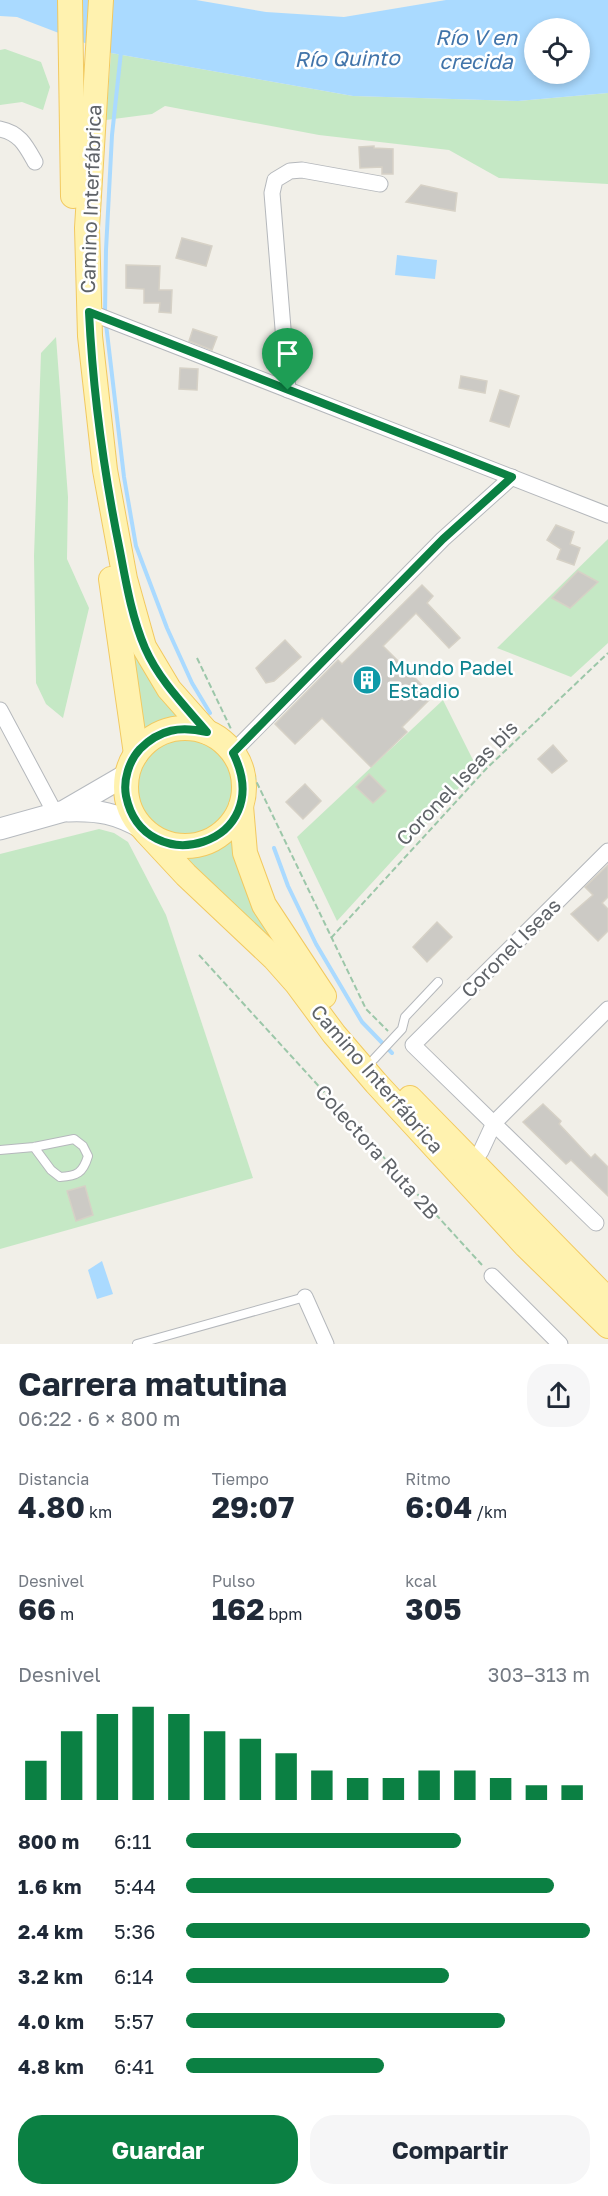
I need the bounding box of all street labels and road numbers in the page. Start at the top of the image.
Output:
street label: Camino Interfábrica [75,104,105,294]
street label: Coronel Iseas bis [391,715,522,850]
street label: Coronel Iseas [456,893,565,1002]
street label: Camino Interfábrica [307,999,449,1158]
street label: Colectora Ruta 2B [311,1079,444,1224]

